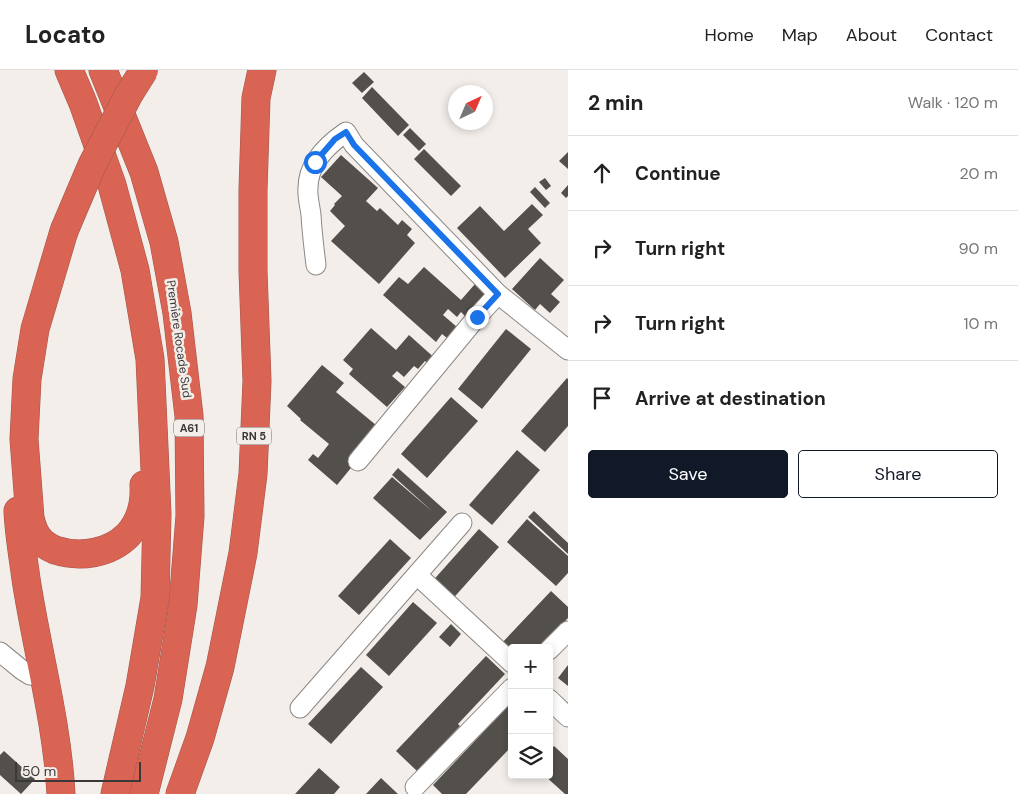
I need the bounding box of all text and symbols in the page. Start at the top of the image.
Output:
text: Locato [25,19,106,50]
text: Home [704,23,754,47]
text: Map [782,23,818,47]
text: About [846,23,897,47]
text: Contact [925,23,993,47]
north arrow [448,85,493,130]
text: 2 min [588,89,644,117]
text: Walk · 120 m [908,92,998,113]
route start [304,151,327,174]
icon: ahead [588,159,616,187]
text: Continue [635,161,721,186]
text: 20 m [959,163,998,184]
icon: right [588,234,616,262]
text: Turn right [635,236,725,261]
text: 90 m [958,238,998,259]
street label: Première Rocade Sud [163,279,195,399]
route end [466,306,489,329]
icon: right [588,309,616,337]
text: Turn right [635,311,725,336]
text: 10 m [964,313,998,334]
icon: arrive [588,384,616,412]
text: Arrive at destination [635,386,826,411]
road number: A61 [174,419,204,436]
road number: RN 5 [236,428,272,444]
button: Save [588,450,788,498]
button: Share [798,450,998,498]
map controls [508,644,553,779]
button: + [508,644,553,689]
button: − [508,689,553,734]
button: layers [508,734,553,779]
scale bar [15,759,141,782]
text: 50 m [22,762,56,780]

